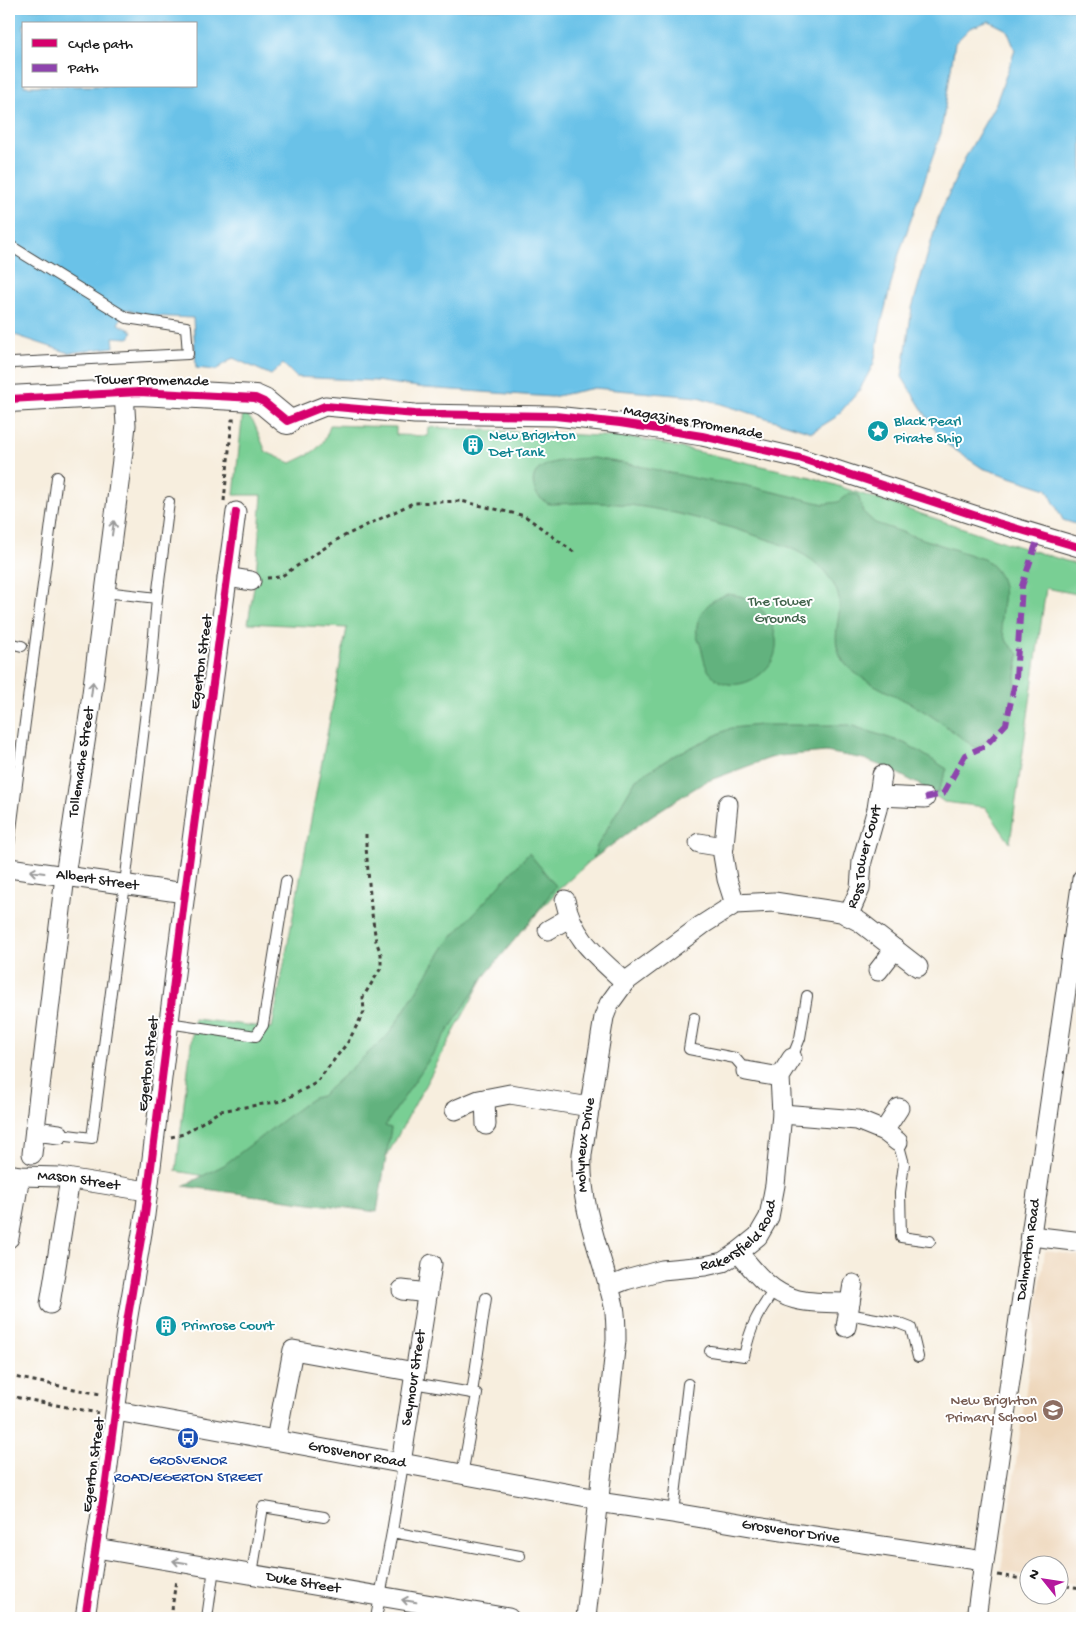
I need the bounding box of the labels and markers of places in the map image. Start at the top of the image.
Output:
place label: Black Pearl Pirate Ship [893,413,963,448]
place icon: Black Pearl Pirate Ship [866,419,890,443]
place label: New Brighton Det Tank [488,427,576,462]
building icon: New Brighton Det Tank [461,433,485,457]
building icon: Primrose Court [154,1314,178,1338]
place label: Primrose Court [181,1317,276,1335]
place label: New Brighton Primary School [945,1392,1037,1427]
school or university icon: New Brighton Primary School [1041,1398,1065,1422]
bus stop icon: GROSVENOR ROAD/EGERTON STREET [176,1426,200,1450]
place label: GROSVENOR ROAD/EGERTON STREET [114,1452,263,1487]

